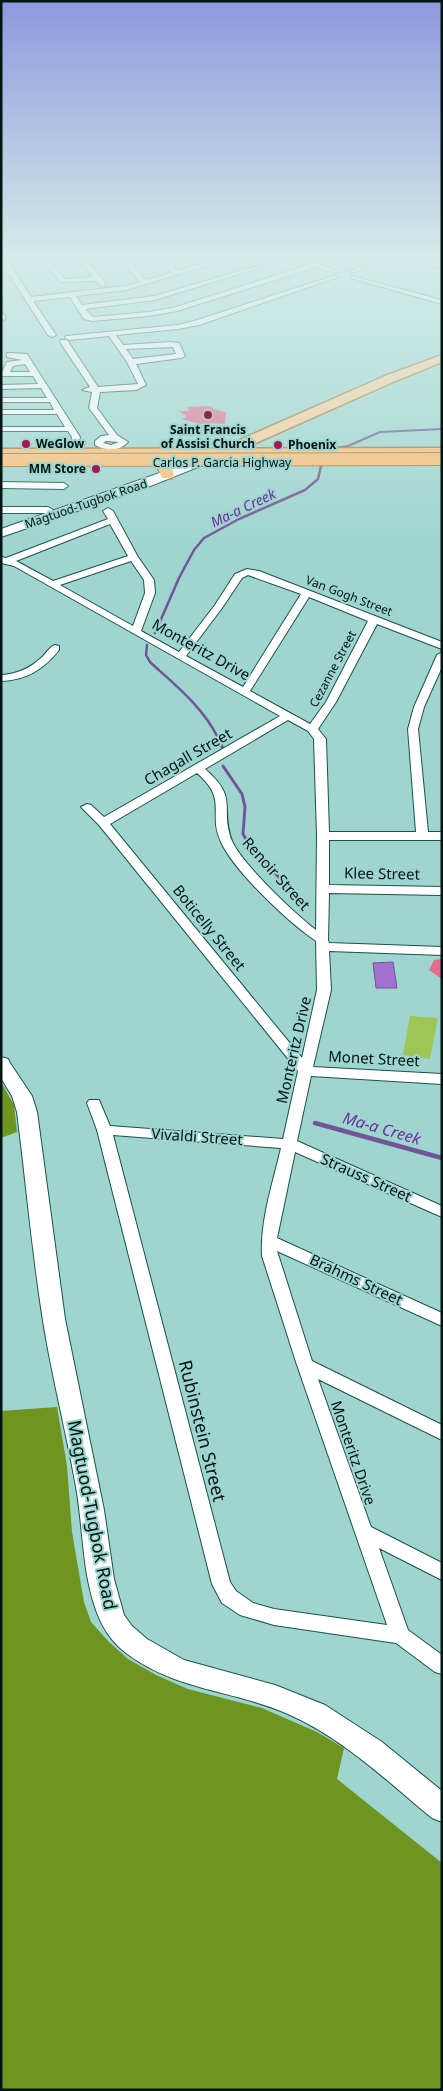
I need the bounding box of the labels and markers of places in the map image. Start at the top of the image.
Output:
marker: Saint Francis of Assisi Church [202,409,214,421]
place label: Saint Francis of Assisi Church [161,421,255,452]
place label: WeGlow [36,435,85,452]
place label: Phoenix [288,436,336,453]
marker: WeGlow [20,438,32,450]
marker: Phoenix [272,439,284,451]
place label: MM Store [29,460,86,477]
marker: MM Store [90,463,102,475]

